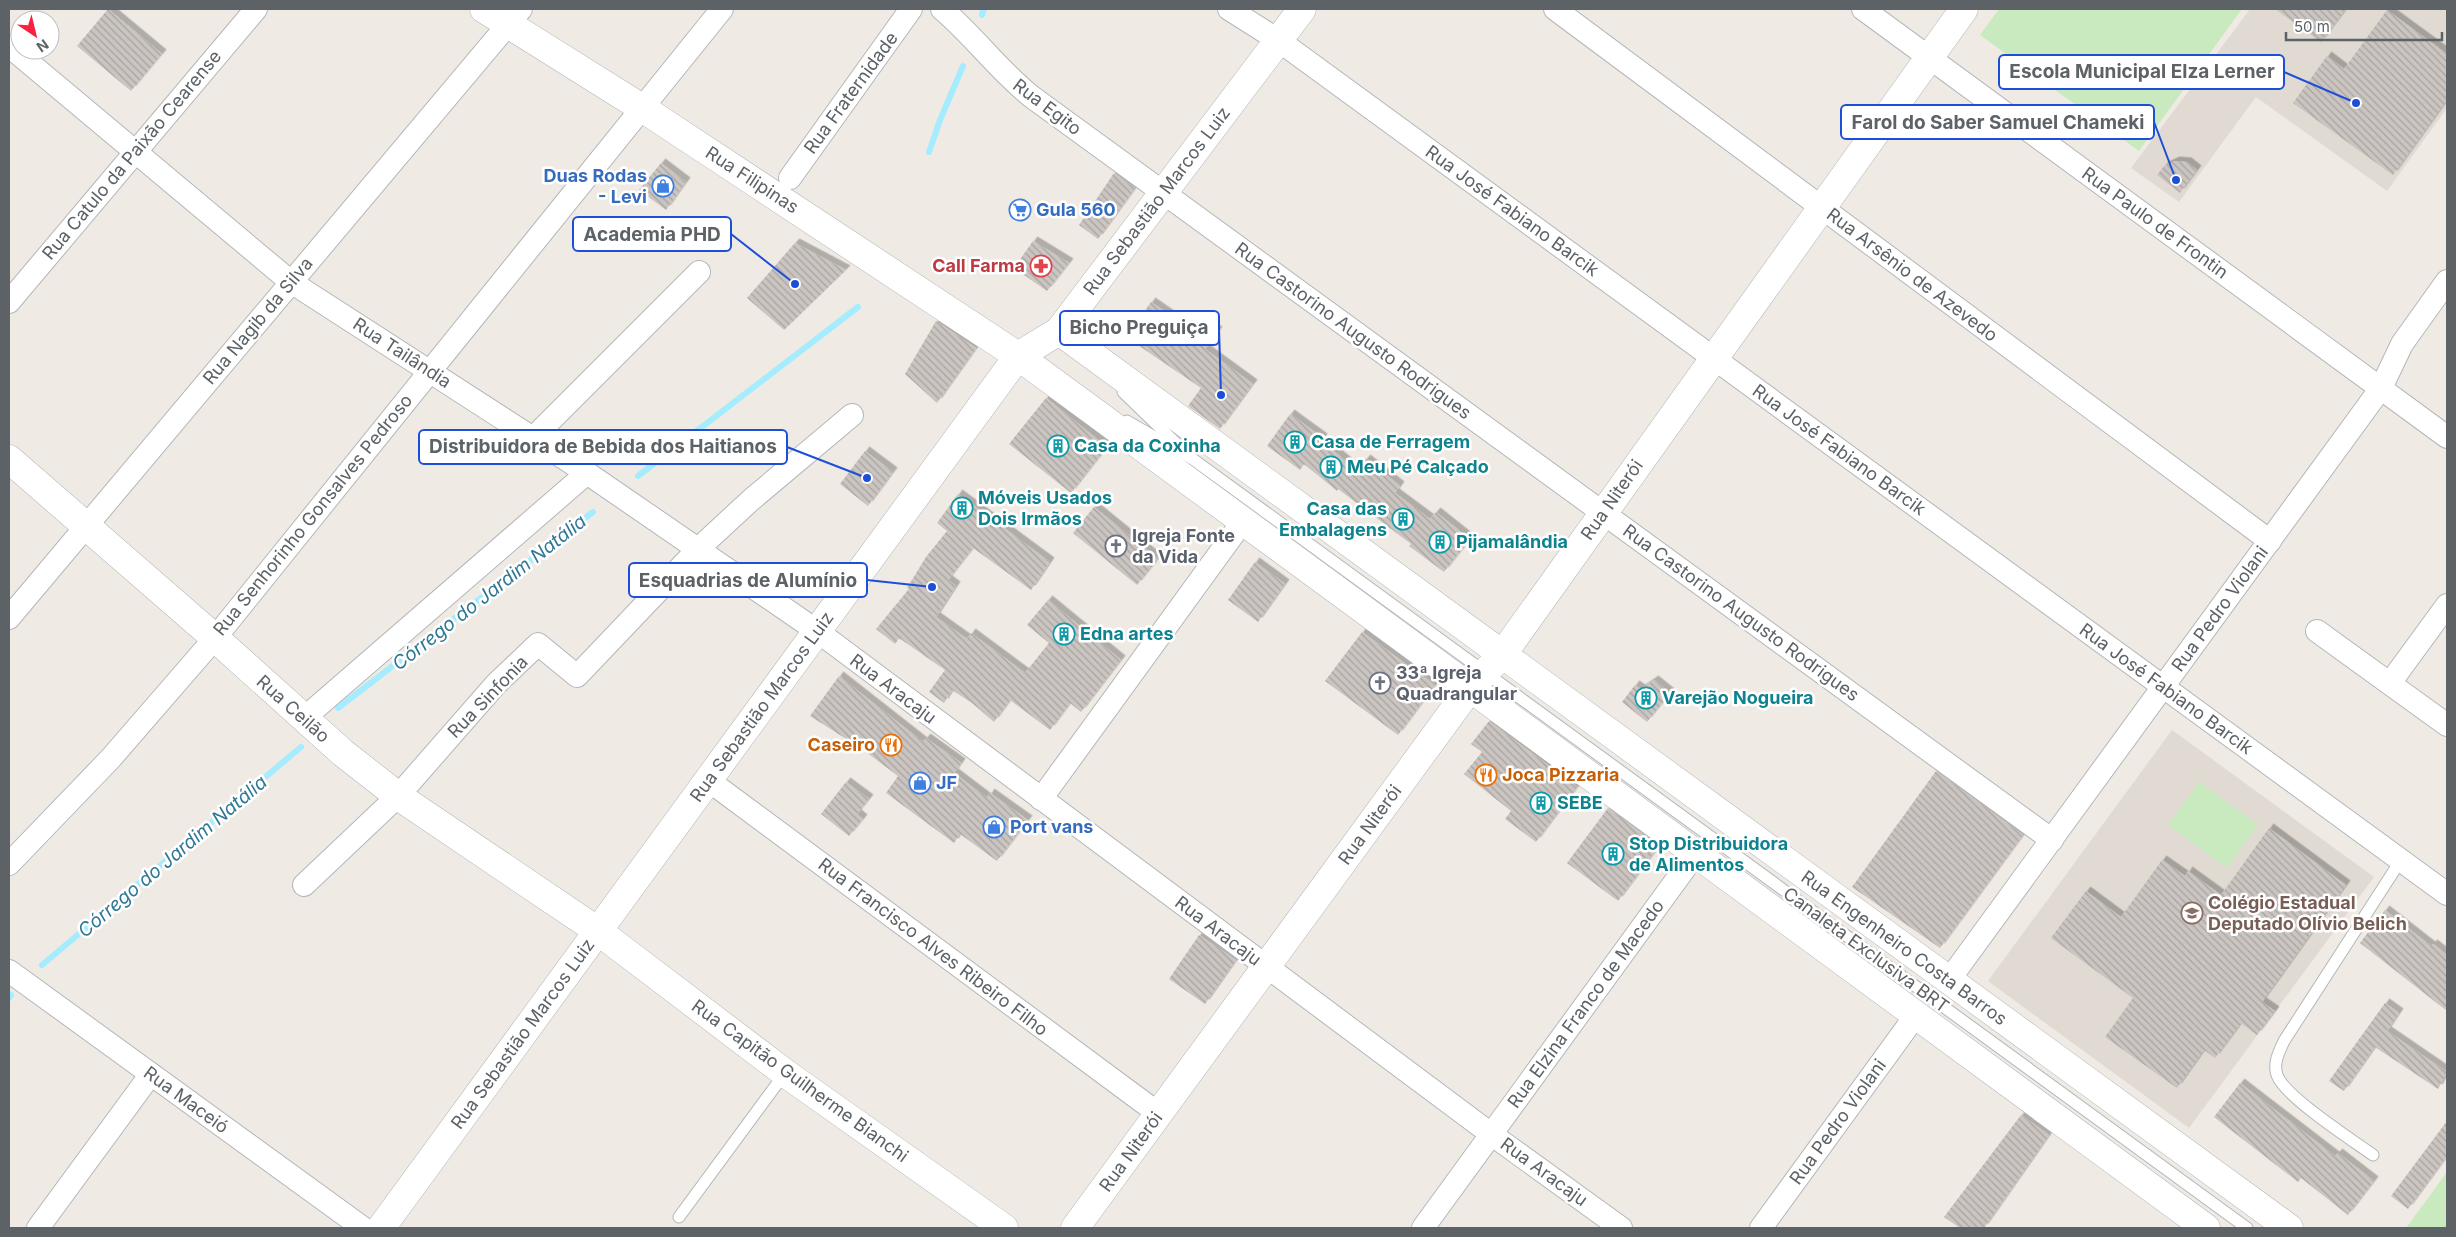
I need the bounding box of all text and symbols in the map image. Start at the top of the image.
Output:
north arrow [10,10,60,60]
scale bar [2286,10,2442,42]
text: 50 m [2294,17,2330,36]
street label: Rua Fraternidade [799,28,902,158]
text: N [33,36,52,56]
street label: Rua Catulo da Paixão Cearense [38,46,225,264]
callout: Escola Municipal Elza Lerner [1999,55,2284,89]
text: Escola Municipal Elza Lerner [2009,60,2275,83]
street label: Rua Egito [1009,74,1086,139]
street label: Rua Sebastião Marcos Luiz [1079,103,1234,299]
callout: Farol do Saber Samuel Chameki [1841,105,2154,139]
text: Farol do Saber Samuel Chameki [1852,111,2144,134]
street label: Rua José Fabiano Barcik [1422,141,1603,280]
street label: Rua Filipinas [702,142,803,217]
street label: Rua Paulo de Frontin [2078,163,2232,283]
place label: Duas Rodas - Levi [543,165,647,207]
shop icon: Duas Rodas - Levi [651,174,675,198]
supermarket icon: Gula 560 [1008,198,1032,222]
place label: Gula 560 [1036,199,1116,220]
street label: Rua Arsênio de Azevedo [1823,204,2002,346]
callout: Academia PHD [573,217,731,251]
text: Academia PHD [583,223,721,246]
street label: Rua Castorino Augusto Rodrigues [1231,238,1475,423]
street label: Rua Nagib da Silva [198,253,317,388]
pharmacy icon: Call Farma [1029,254,1053,278]
place label: Call Farma [932,255,1025,276]
callout: Bicho Preguiça [1060,311,1219,345]
street label: Rua Tailândia [349,313,455,392]
text: Bicho Preguiça [1069,316,1209,339]
street label: Rua José Fabiano Barcik [1749,380,1930,519]
street label: Rua Senhorinho Gonsalves Pedroso [209,390,417,640]
callout: Distribuidora de Bebida dos Haitianos [419,430,787,464]
building icon: Casa de Ferragem [1283,430,1307,454]
place label: Casa de Ferragem [1311,431,1470,452]
building icon: Casa da Coxinha [1046,434,1070,458]
text: Distribuidora de Bebida dos Haitianos [429,435,777,458]
place label: Casa da Coxinha [1074,435,1221,456]
building icon: Meu Pé Calçado [1319,455,1343,479]
place label: Meu Pé Calçado [1347,456,1489,477]
street label: Rua Niterói [1576,456,1647,544]
place label: Móveis Usados Dois Irmãos [978,487,1112,529]
building icon: Móveis Usados Dois Irmãos [950,496,974,520]
place label: Casa das Embalagens [1279,498,1387,540]
building icon: Casa das Embalagens [1391,507,1415,531]
water label: Córrego do Jardim Natália [388,509,591,675]
street label: Rua Castorino Augusto Rodrigues [1619,520,1863,705]
place label: Igreja Fonte da Vida [1132,525,1235,567]
building icon: Pijamalândia [1428,530,1452,554]
place label: Pijamalândia [1456,531,1568,552]
church icon: Igreja Fonte da Vida [1104,534,1128,558]
street label: Rua Pedro Violani [2167,542,2272,675]
callout: Esquadrias de Alumínio [629,563,867,597]
text: Esquadrias de Alumínio [639,569,857,592]
street label: Rua Sebastião Marcos Luiz [685,607,838,806]
street label: Rua José Fabiano Barcik [2076,619,2257,758]
building icon: Edna artes [1052,622,1076,646]
place label: Edna artes [1080,623,1174,644]
street label: Rua Aracaju [846,649,940,728]
street label: Rua Sinfonia [443,651,532,742]
place label: 33ª Igreja Quadrangular [1396,662,1517,704]
street label: Rua Ceilão [253,670,334,747]
church icon: 33ª Igreja Quadrangular [1368,671,1392,695]
building icon: Varejão Nogueira [1634,686,1658,710]
place label: Varejão Nogueira [1662,687,1814,708]
restaurant icon: Caseiro [879,733,903,757]
place label: Caseiro [808,734,875,755]
restaurant icon: Joca Pizzaria [1474,763,1498,787]
place label: Joca Pizzaria [1502,764,1619,785]
water label: Córrego do Jardim Natália [73,770,272,942]
shop icon: JF [908,771,932,795]
place label: JF [936,772,957,793]
street label: Rua Niterói [1334,781,1405,869]
building icon: SEBE [1529,791,1553,815]
place label: SEBE [1557,792,1603,813]
shop icon: Port vans [982,815,1006,839]
place label: Port vans [1010,816,1093,837]
place label: Stop Distribuidora de Alimentos [1629,833,1788,875]
building icon: Stop Distribuidora de Alimentos [1601,842,1625,866]
street label: Rua Francisco Alves Ribeiro Filho [814,853,1052,1040]
street label: Rua Engenheiro Costa Barros [1797,866,2011,1029]
street label: Canaleta Exclusiva BRT [1779,882,1953,1017]
street label: Rua Aracaju [1171,891,1265,970]
place label: Colégio Estadual Deputado Olívio Belich [2208,892,2407,934]
street label: Rua Elzina Franco de Macedo [1503,896,1668,1112]
school or university icon: Colégio Estadual Deputado Olívio Belich [2180,901,2204,925]
street label: Rua Sebastião Marcos Luiz [446,934,599,1133]
street label: Rua Capitão Guilherme Bianchi [688,995,913,1166]
street label: Rua Pedro Violani [1785,1055,1890,1188]
street label: Rua Maceió [140,1062,233,1137]
street label: Rua Niterói [1095,1108,1166,1196]
street label: Rua Aracaju [1497,1133,1592,1210]

